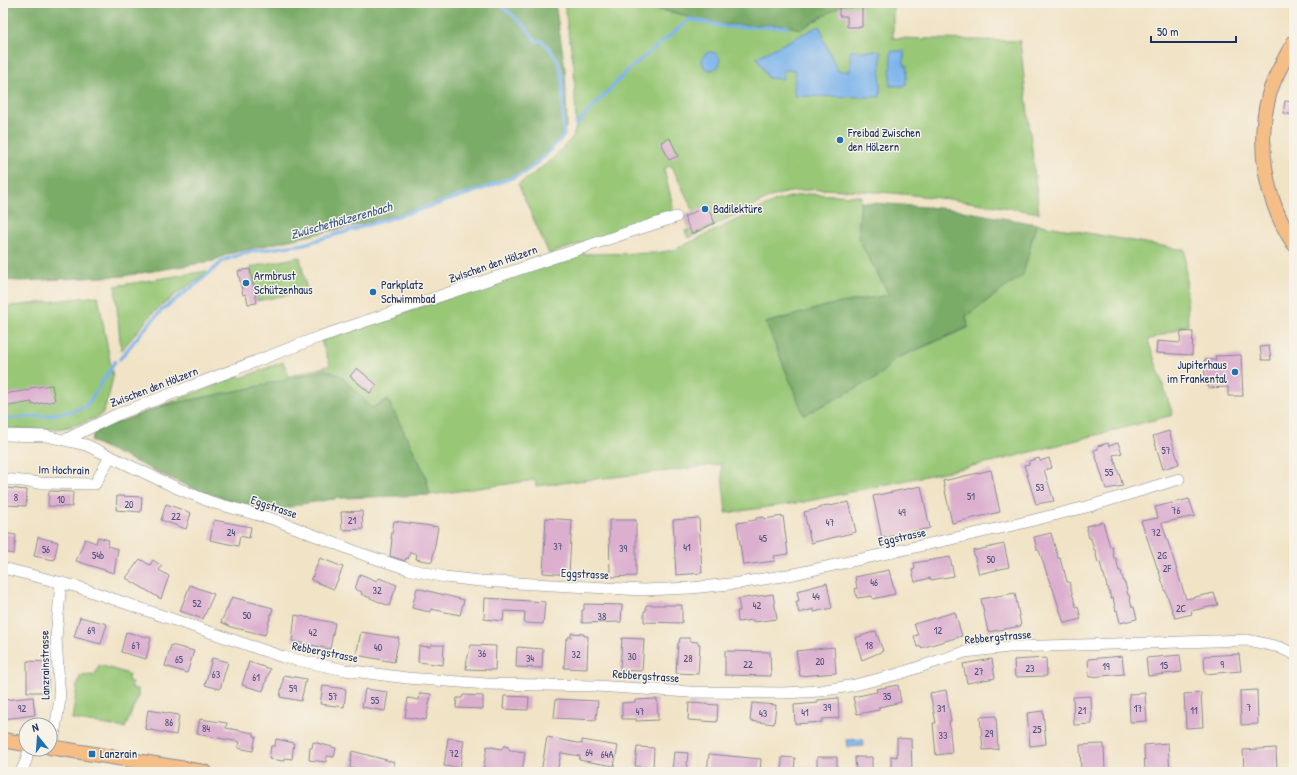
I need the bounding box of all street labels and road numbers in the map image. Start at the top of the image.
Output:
street label: Zwischen den Hölzern [446,240,540,287]
street label: Zwischen den Hölzern [107,362,200,411]
street label: Im Hochrain [38,461,90,478]
street label: Eggstrasse [249,491,300,522]
street label: Eggstrasse [877,523,927,550]
street label: Eggstrasse [561,564,610,583]
street label: Rebbergstrasse [964,625,1032,648]
street label: Lanzrainstrasse [35,630,54,700]
street label: Rebbergstrasse [291,637,360,666]
street label: Rebbergstrasse [612,665,680,686]

